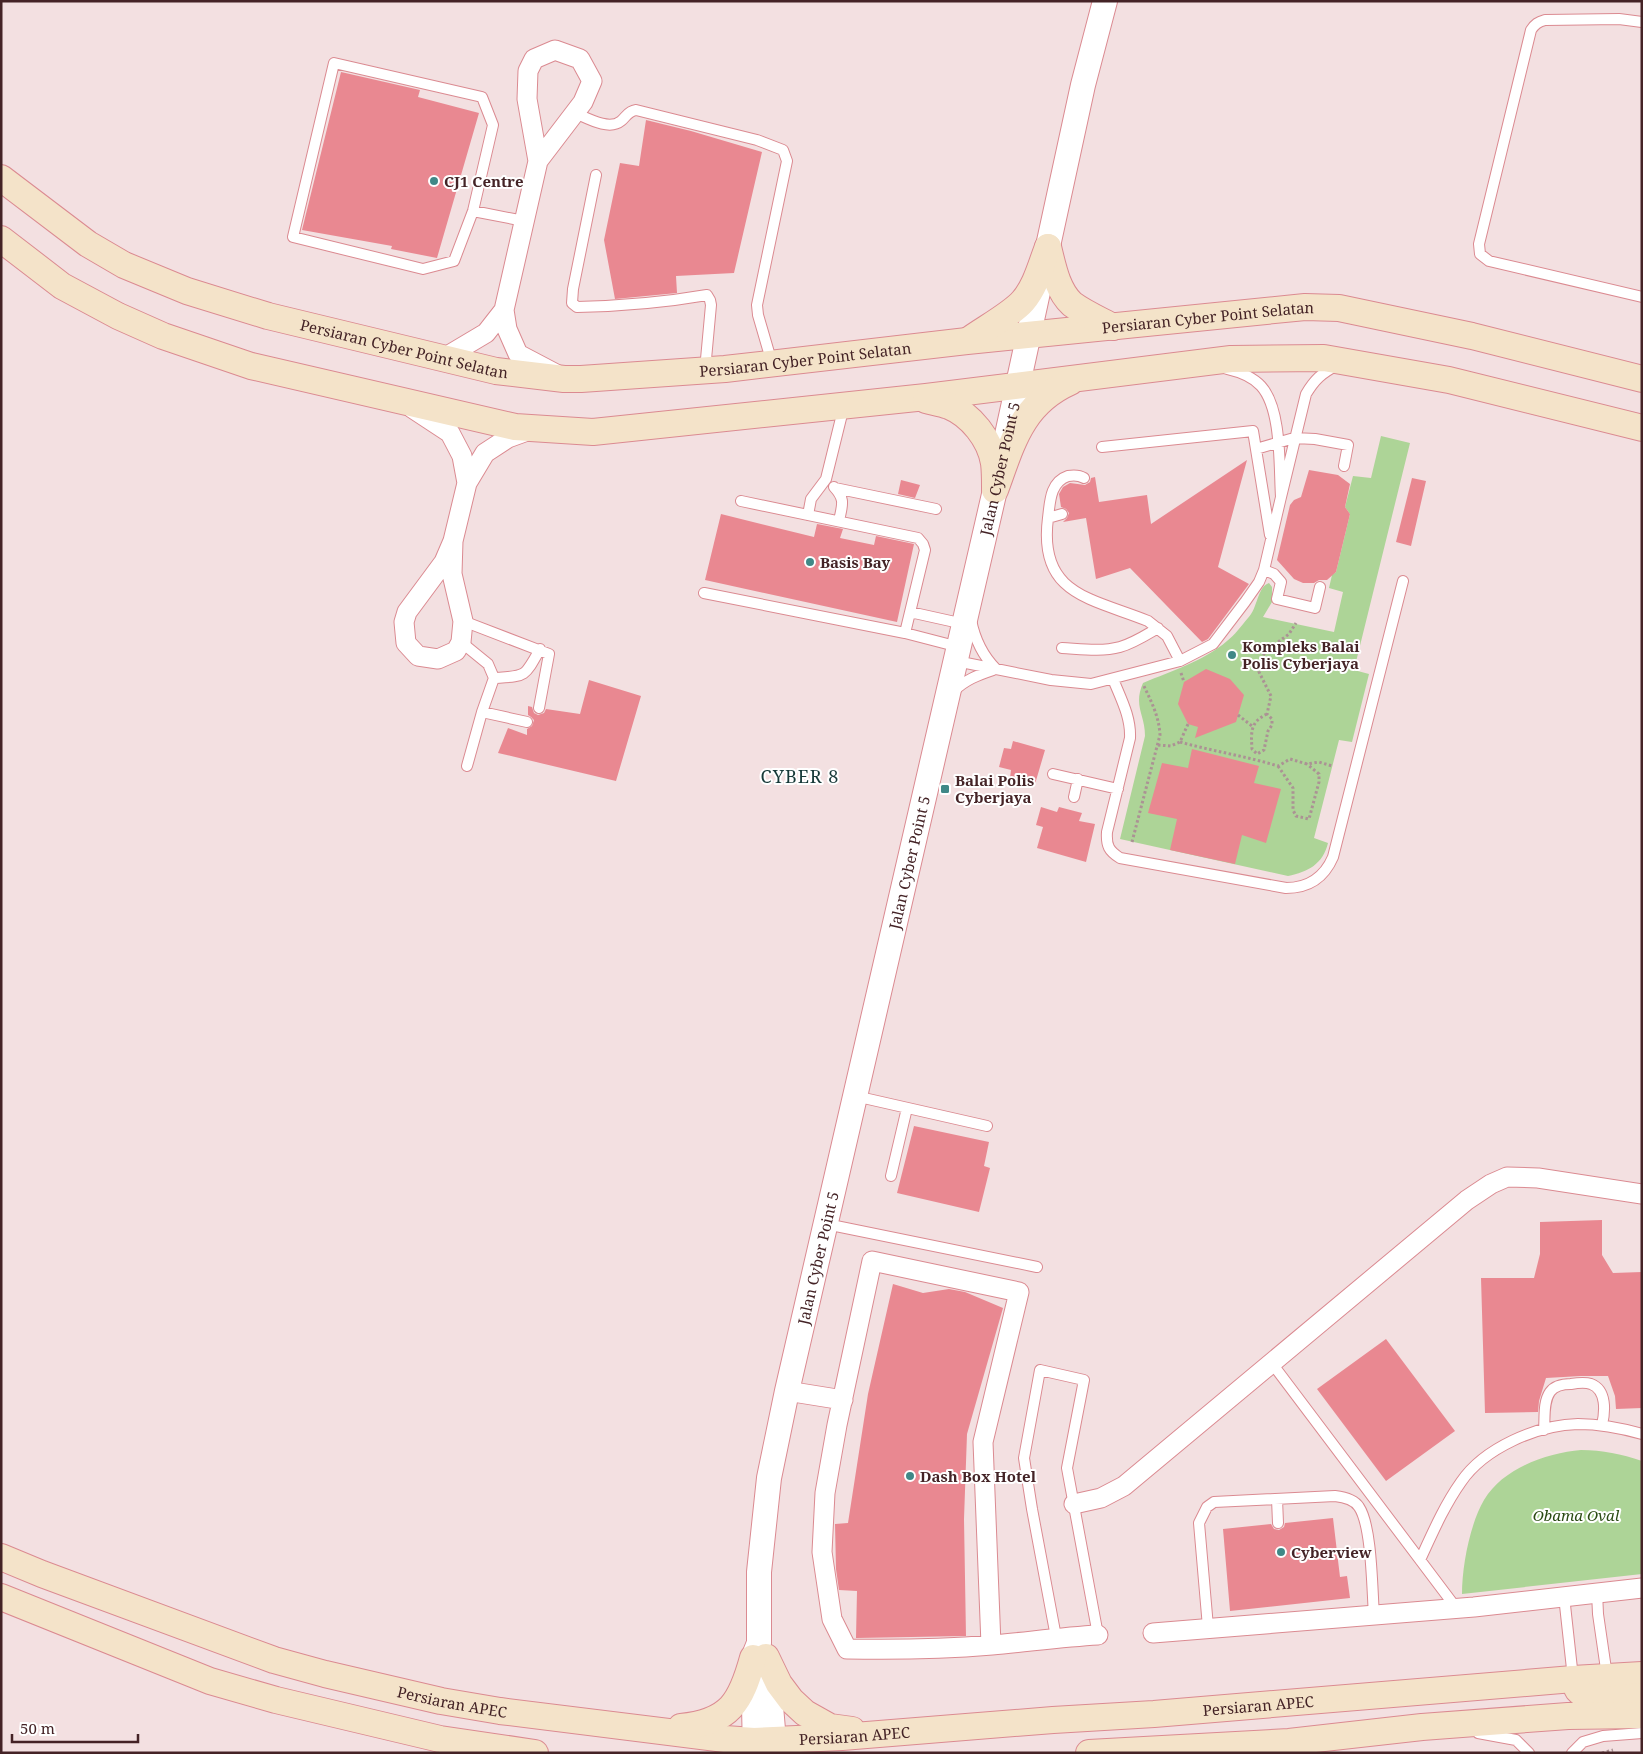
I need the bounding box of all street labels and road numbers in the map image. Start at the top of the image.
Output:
street label: Persiaran Cyber Point Selatan [1101,297,1315,337]
street label: Persiaran Cyber Point Selatan [298,314,510,382]
street label: Persiaran Cyber Point Selatan [699,337,913,381]
street label: Jalan Cyber Point 5 [975,400,1024,538]
street label: Jalan Cyber Point 5 [884,794,934,932]
street label: Jalan Cyber Point 5 [792,1189,843,1328]
street label: Persiaran APEC [395,1681,508,1722]
street label: Persiaran APEC [1202,1691,1314,1720]
street label: Persiaran APEC [798,1722,911,1749]

